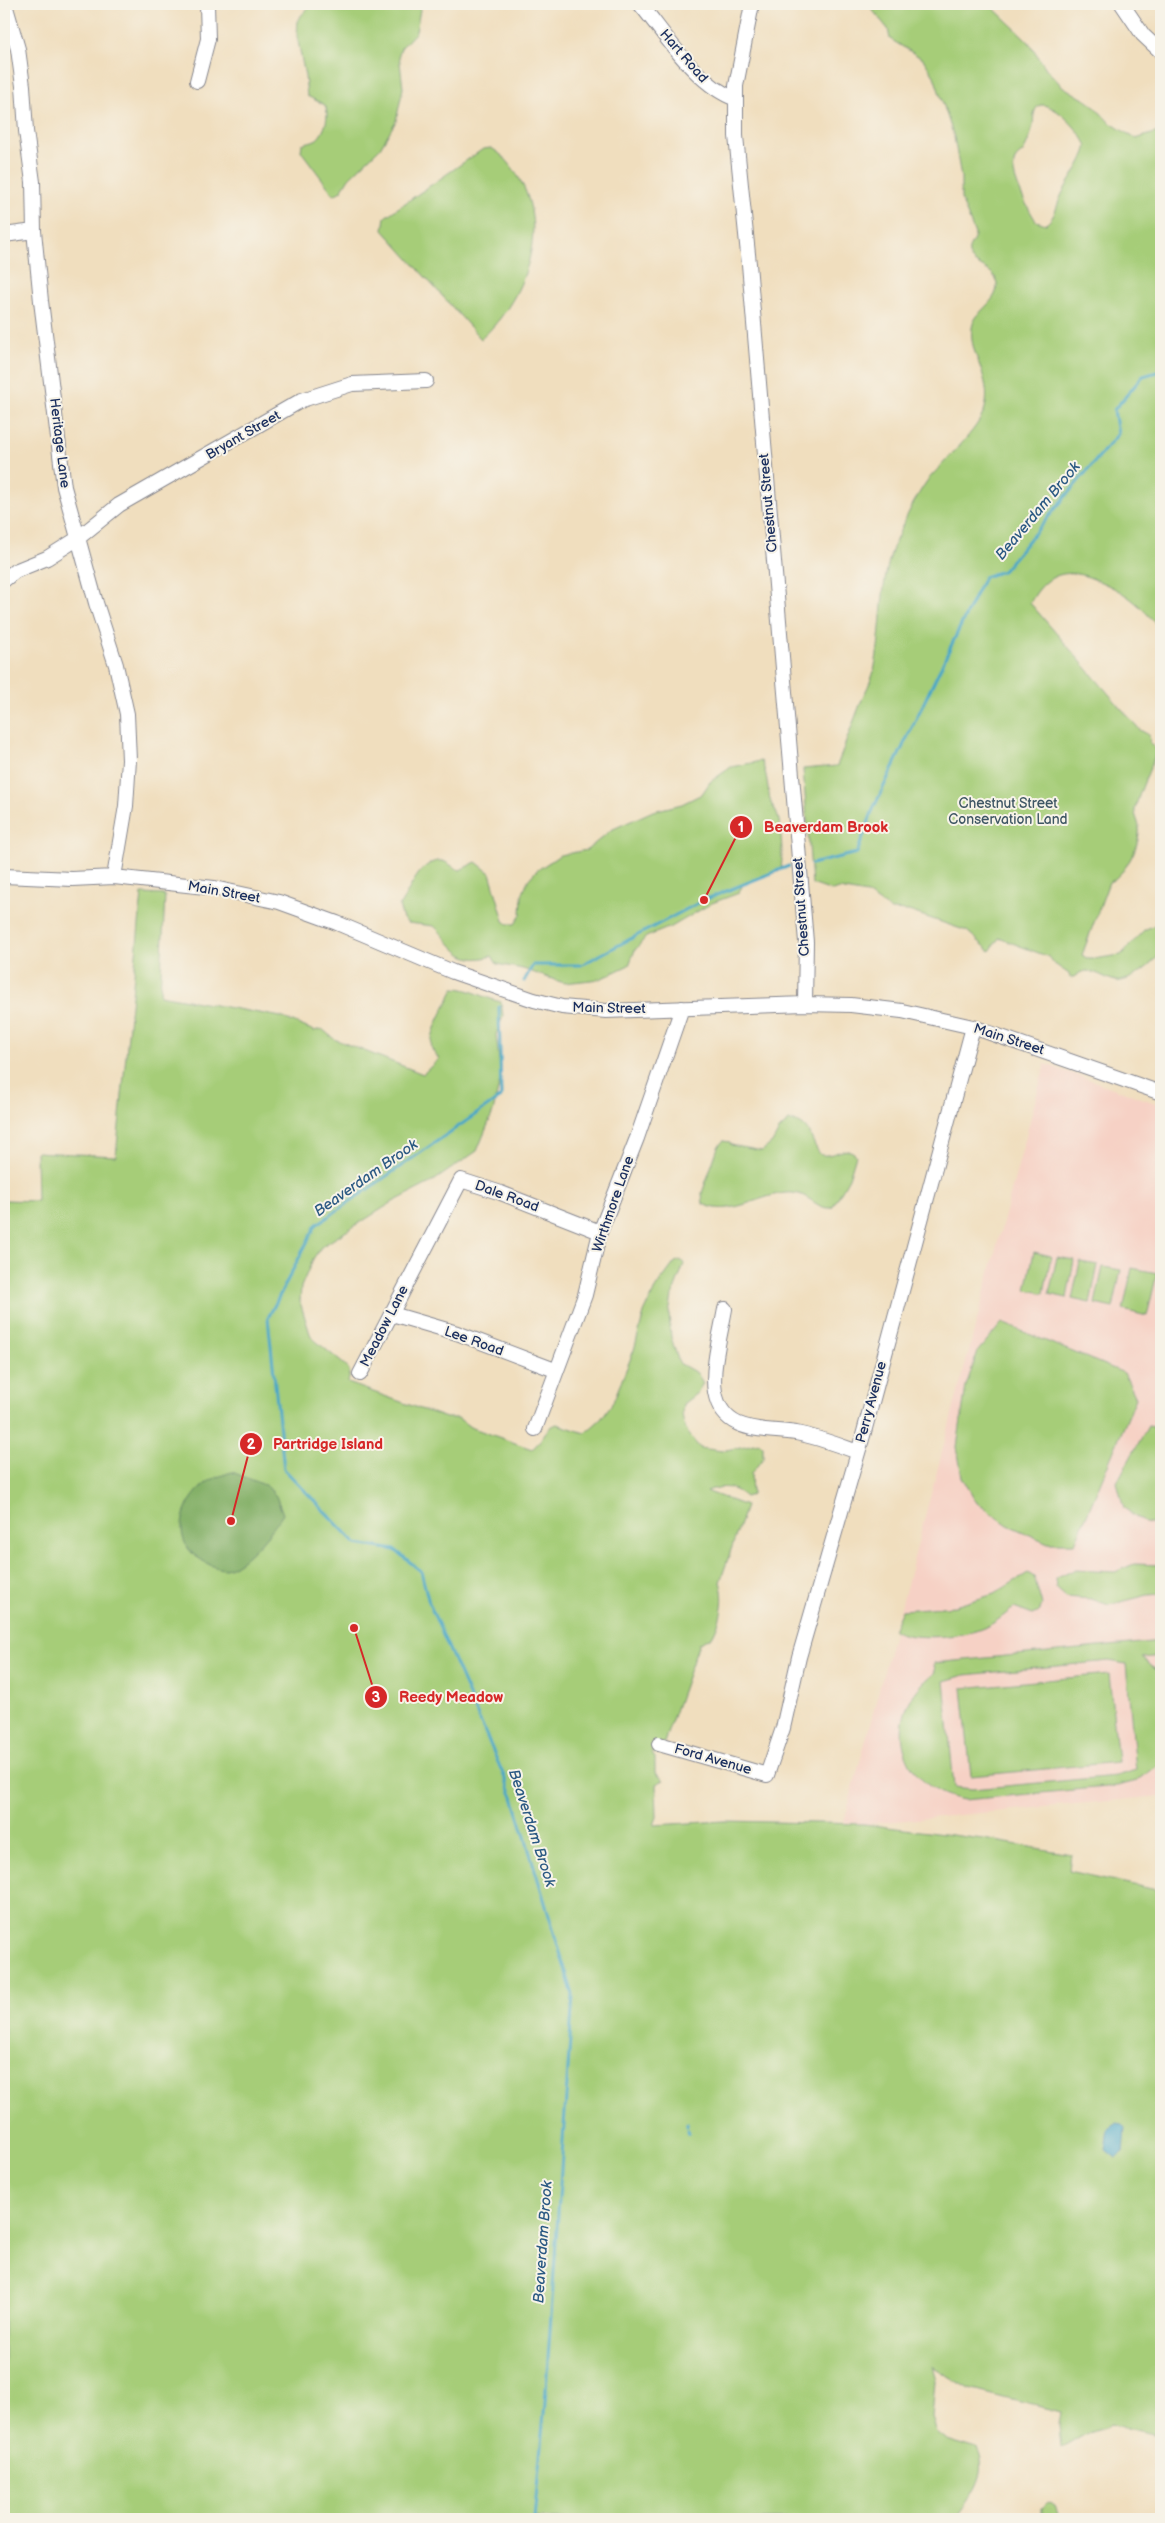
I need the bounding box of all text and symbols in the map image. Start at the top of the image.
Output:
street label: Hart Road [656,26,712,86]
street label: Heritage Lane [46,397,74,489]
street label: Bryant Street [203,406,284,463]
street label: Chestnut Street [755,452,781,553]
water label: Beaverdam Brook [991,457,1085,564]
park label: Chestnut Street Conservation Land [948,795,1068,828]
callout: Beaverdam Brook [729,812,898,842]
text: 1 [738,818,744,837]
text: Beaverdam Brook [764,818,888,837]
street label: Chestnut Street [789,856,813,957]
street label: Main Street [187,877,262,907]
street label: Main Street [572,999,646,1017]
street label: Main Street [972,1020,1047,1059]
water label: Beaverdam Brook [310,1135,422,1221]
street label: Wirthmore Lane [589,1154,637,1254]
street label: Dale Road [473,1177,541,1215]
street label: Meadow Lane [356,1282,412,1370]
street label: Lee Road [442,1322,506,1360]
street label: Perry Avenue [852,1359,890,1445]
callout: Partridge Island [238,1429,393,1459]
text: 2 [247,1435,256,1454]
text: Partridge Island [273,1435,383,1454]
callout: Reedy Meadow [364,1682,513,1712]
text: 3 [372,1688,381,1707]
text: Reedy Meadow [399,1688,503,1707]
street label: Ford Avenue [672,1740,754,1778]
water label: Beaverdam Brook [504,1767,560,1890]
water label: Beaverdam Brook [529,2180,557,2304]

